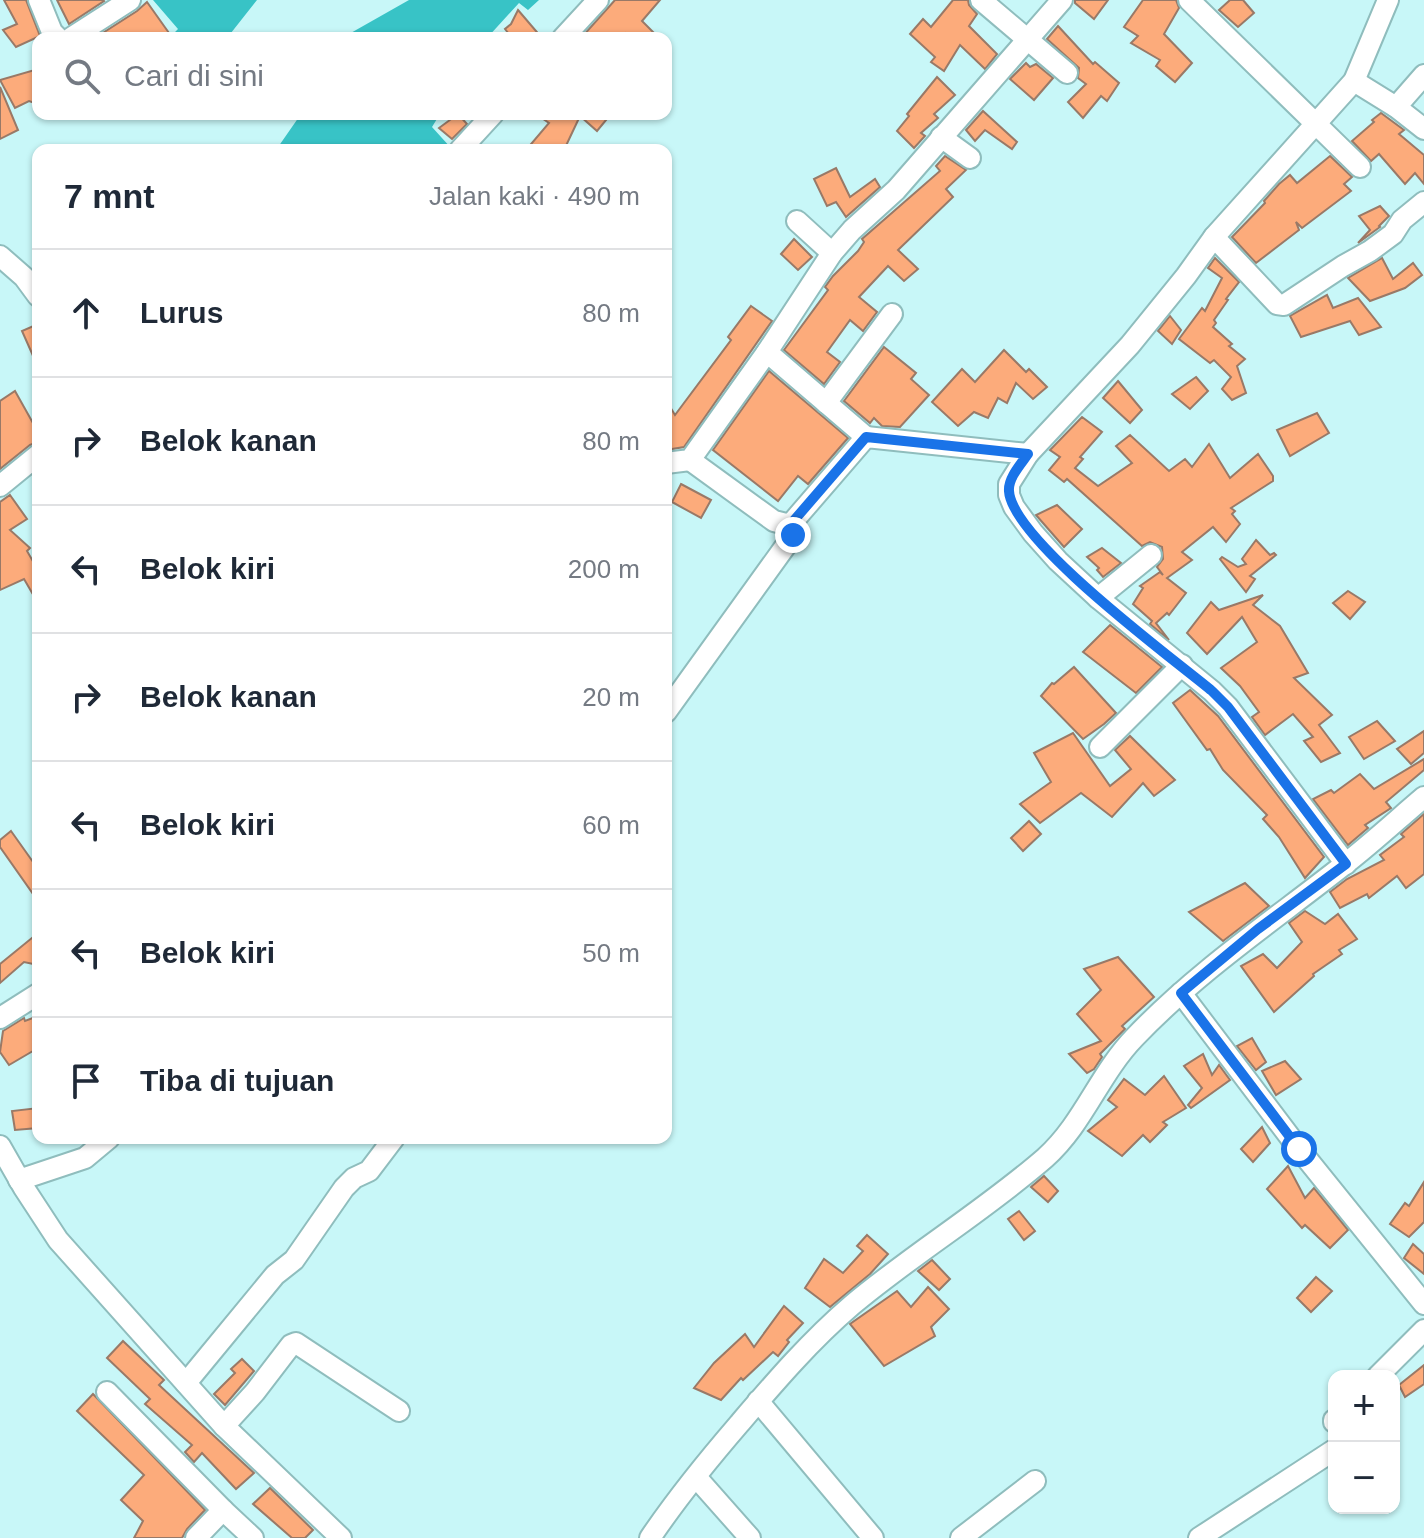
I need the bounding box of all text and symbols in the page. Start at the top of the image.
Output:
search box [32,32,672,120]
icon: search [60,54,104,98]
text: Cari di sini [124,59,264,92]
text: 7 mnt [64,177,155,215]
text: Jalan kaki · 490 m [429,181,640,211]
icon: ahead [64,291,108,335]
text: Lurus [140,296,223,329]
text: 80 m [582,298,640,328]
icon: right [64,419,108,463]
text: Belok kanan [140,424,317,457]
text: 80 m [582,426,640,456]
route end [775,517,811,553]
icon: left [64,547,108,591]
text: Belok kiri [140,552,275,585]
text: 200 m [568,554,640,584]
icon: right [64,675,108,719]
text: Belok kanan [140,680,317,713]
text: 20 m [582,682,640,712]
icon: left [64,803,108,847]
text: Belok kiri [140,808,275,841]
text: 60 m [582,810,640,840]
icon: left [64,931,108,975]
text: Belok kiri [140,936,275,969]
text: 50 m [582,938,640,968]
icon: arrive [64,1059,108,1103]
text: Tiba di tujuan [140,1064,334,1097]
route start [1281,1131,1317,1167]
map controls [1328,1370,1400,1514]
button: + [1328,1370,1400,1442]
button: − [1328,1442,1400,1514]

